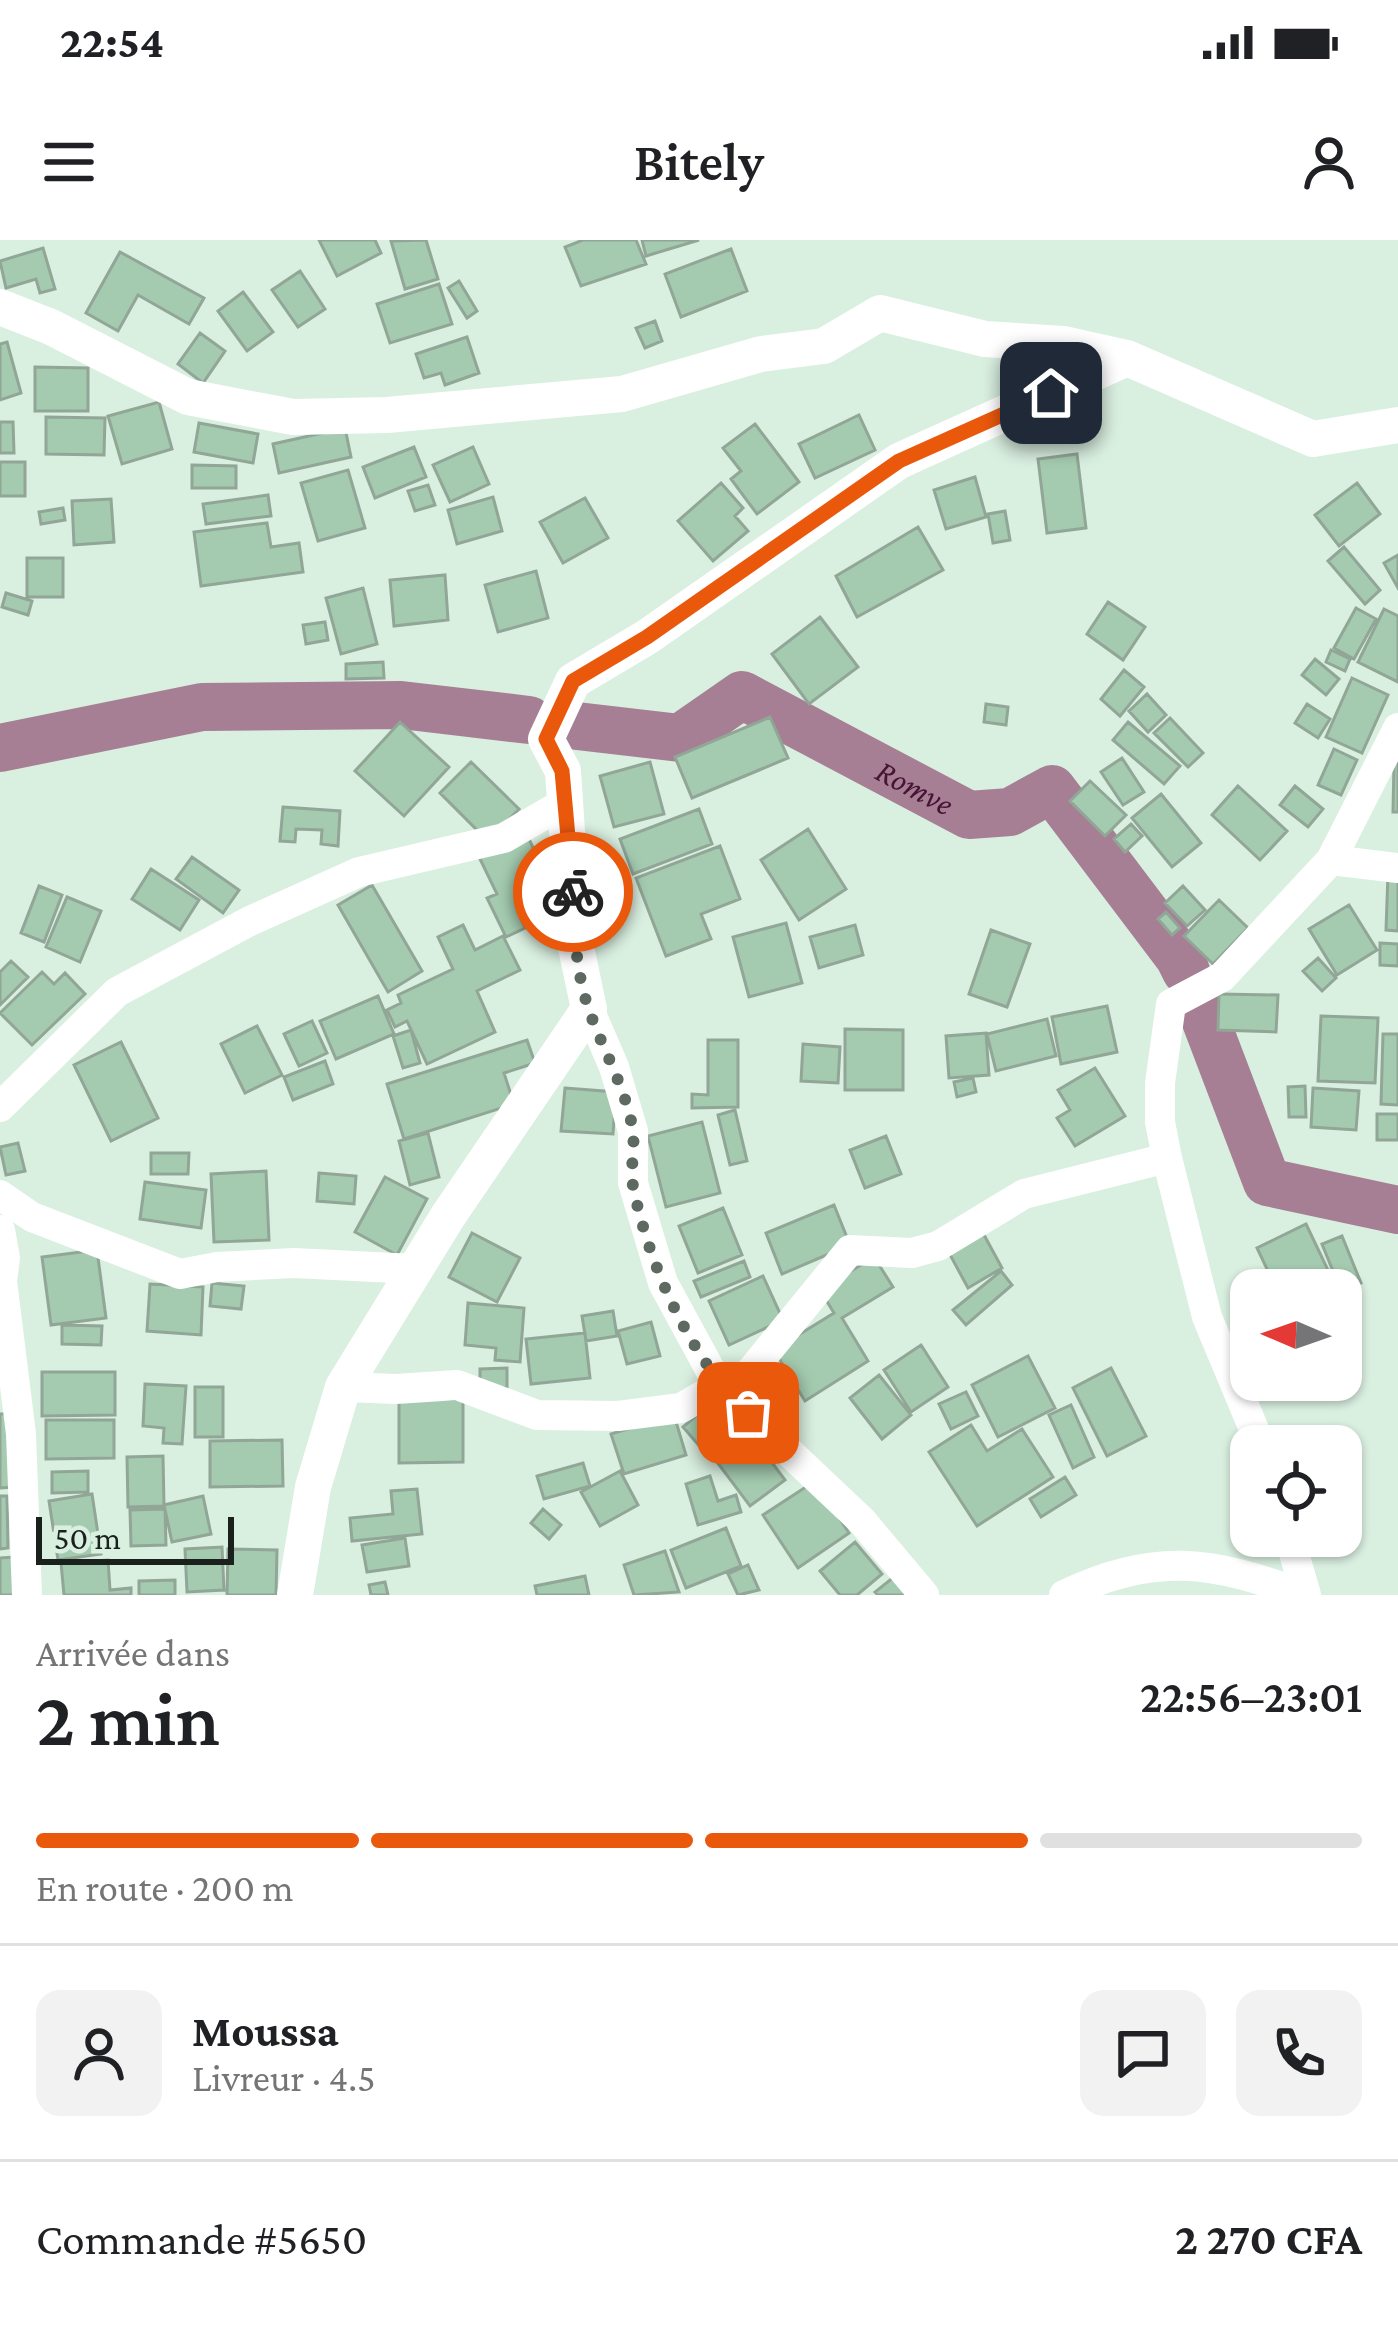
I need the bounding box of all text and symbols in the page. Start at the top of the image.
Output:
text: 22:54 [60,17,164,67]
icon: menu [36,129,102,195]
icon: person [1296,129,1362,195]
text: Bitely [634,132,764,192]
pin [1000,342,1102,444]
icon: home [1018,360,1084,426]
water label: Romve [870,751,961,822]
courier [513,832,633,952]
icon: bike [540,859,606,925]
north arrow [1230,1269,1362,1401]
map controls [1230,1269,1362,1557]
pin [697,1362,799,1464]
icon: bag [715,1380,781,1446]
button: locate [1230,1425,1362,1557]
scale bar [36,1511,234,1564]
text: 50 m [54,1519,121,1556]
text: Arrivée dans [36,1631,230,1674]
text: 22:56–23:01 [1140,1672,1362,1722]
text: 2 min [36,1675,220,1762]
text: En route · 200 m [36,1866,294,1909]
button: person [36,1990,162,2116]
button: chat [1080,1990,1206,2116]
button: phone [1236,1990,1362,2116]
text: Moussa [192,2006,339,2056]
text: Livreur · 4.5 [192,2056,376,2099]
text: Commande #5650 [36,2214,367,2264]
text: 2 270 CFA [1175,2214,1362,2264]

